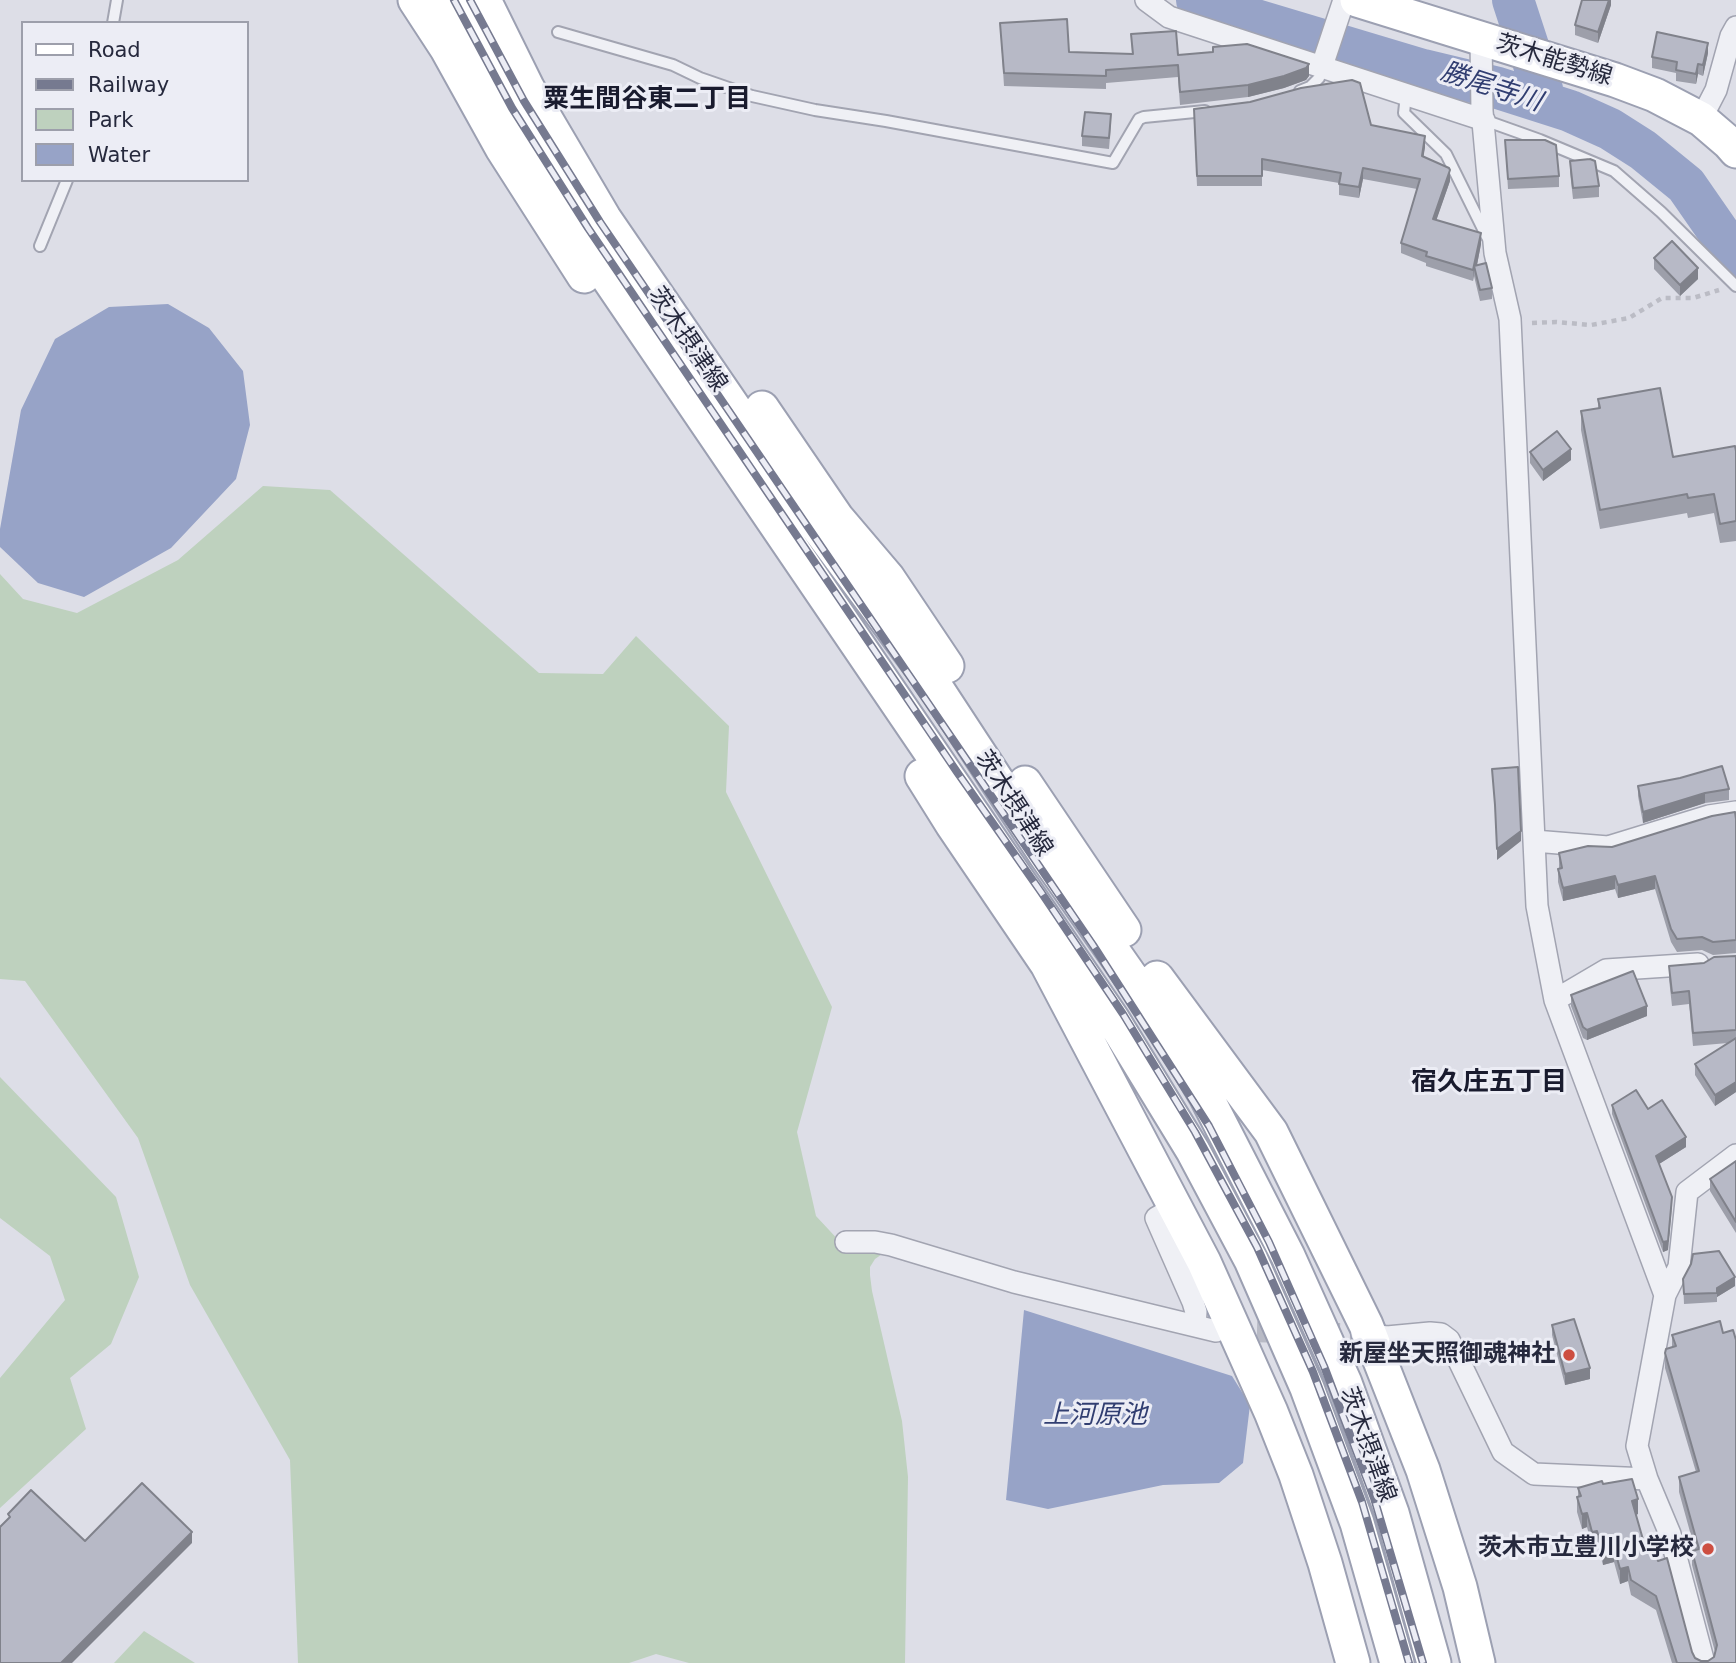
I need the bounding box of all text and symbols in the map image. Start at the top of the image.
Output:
legend [21,21,248,182]
street label: 茨木能勢線 [1492,30,1616,92]
text: Road [88,38,141,62]
water label: 勝尾寺川 [1437,57,1545,119]
text: Railway [88,73,169,97]
district label: 粟生間谷東二丁目 [543,84,751,116]
text: Park [88,108,133,132]
text: Water [88,143,150,167]
street label: 茨木摂津線 [642,282,732,398]
street label: 茨木摂津線 [968,746,1058,862]
district label: 宿久庄五丁目 [1411,1067,1567,1099]
place label: 新屋坐天照御魂神社 [1339,1341,1555,1369]
marker: 新屋坐天照御魂神社 [1561,1347,1577,1363]
street label: 茨木摂津線 [1333,1384,1401,1506]
water label: 上河原池 [1043,1400,1147,1432]
place label: 茨木市立豊川小学校 [1478,1535,1694,1563]
marker: 茨木市立豊川小学校 [1700,1541,1716,1557]

